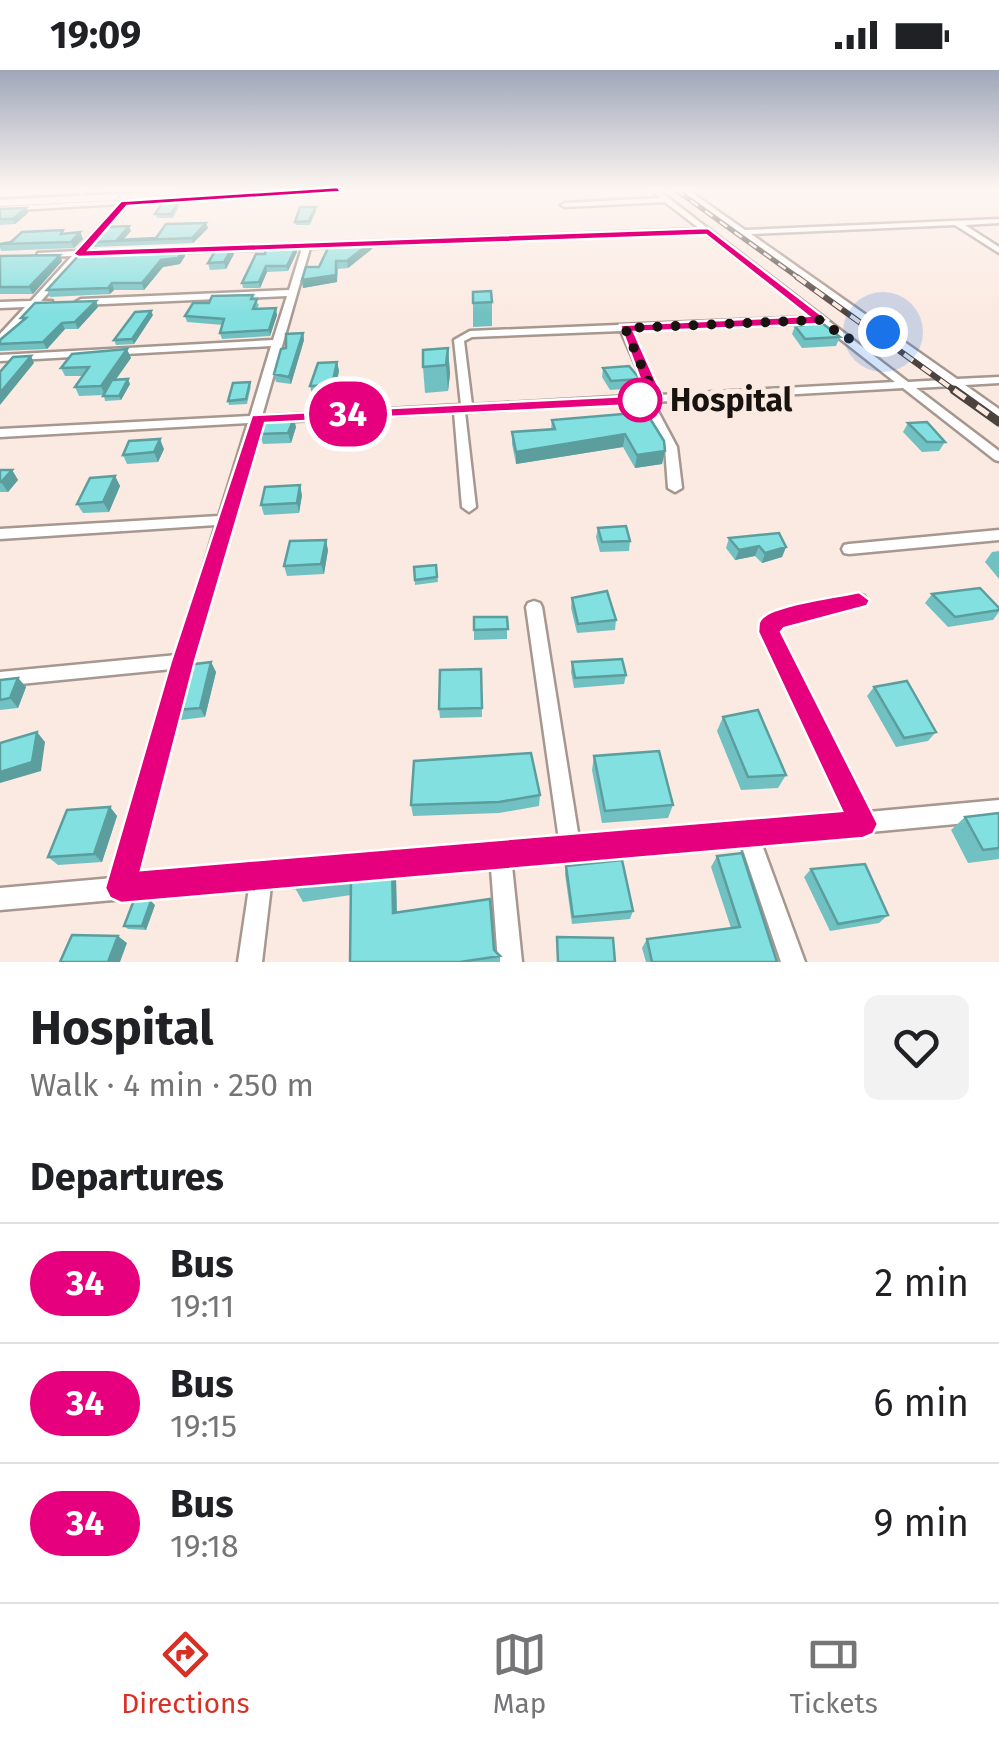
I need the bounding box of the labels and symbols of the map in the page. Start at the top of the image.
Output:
your location [858,307,908,357]
marker: Hospital [619,379,661,421]
place label: Hospital [670,381,793,419]
line badge: 34 [303,382,393,446]

